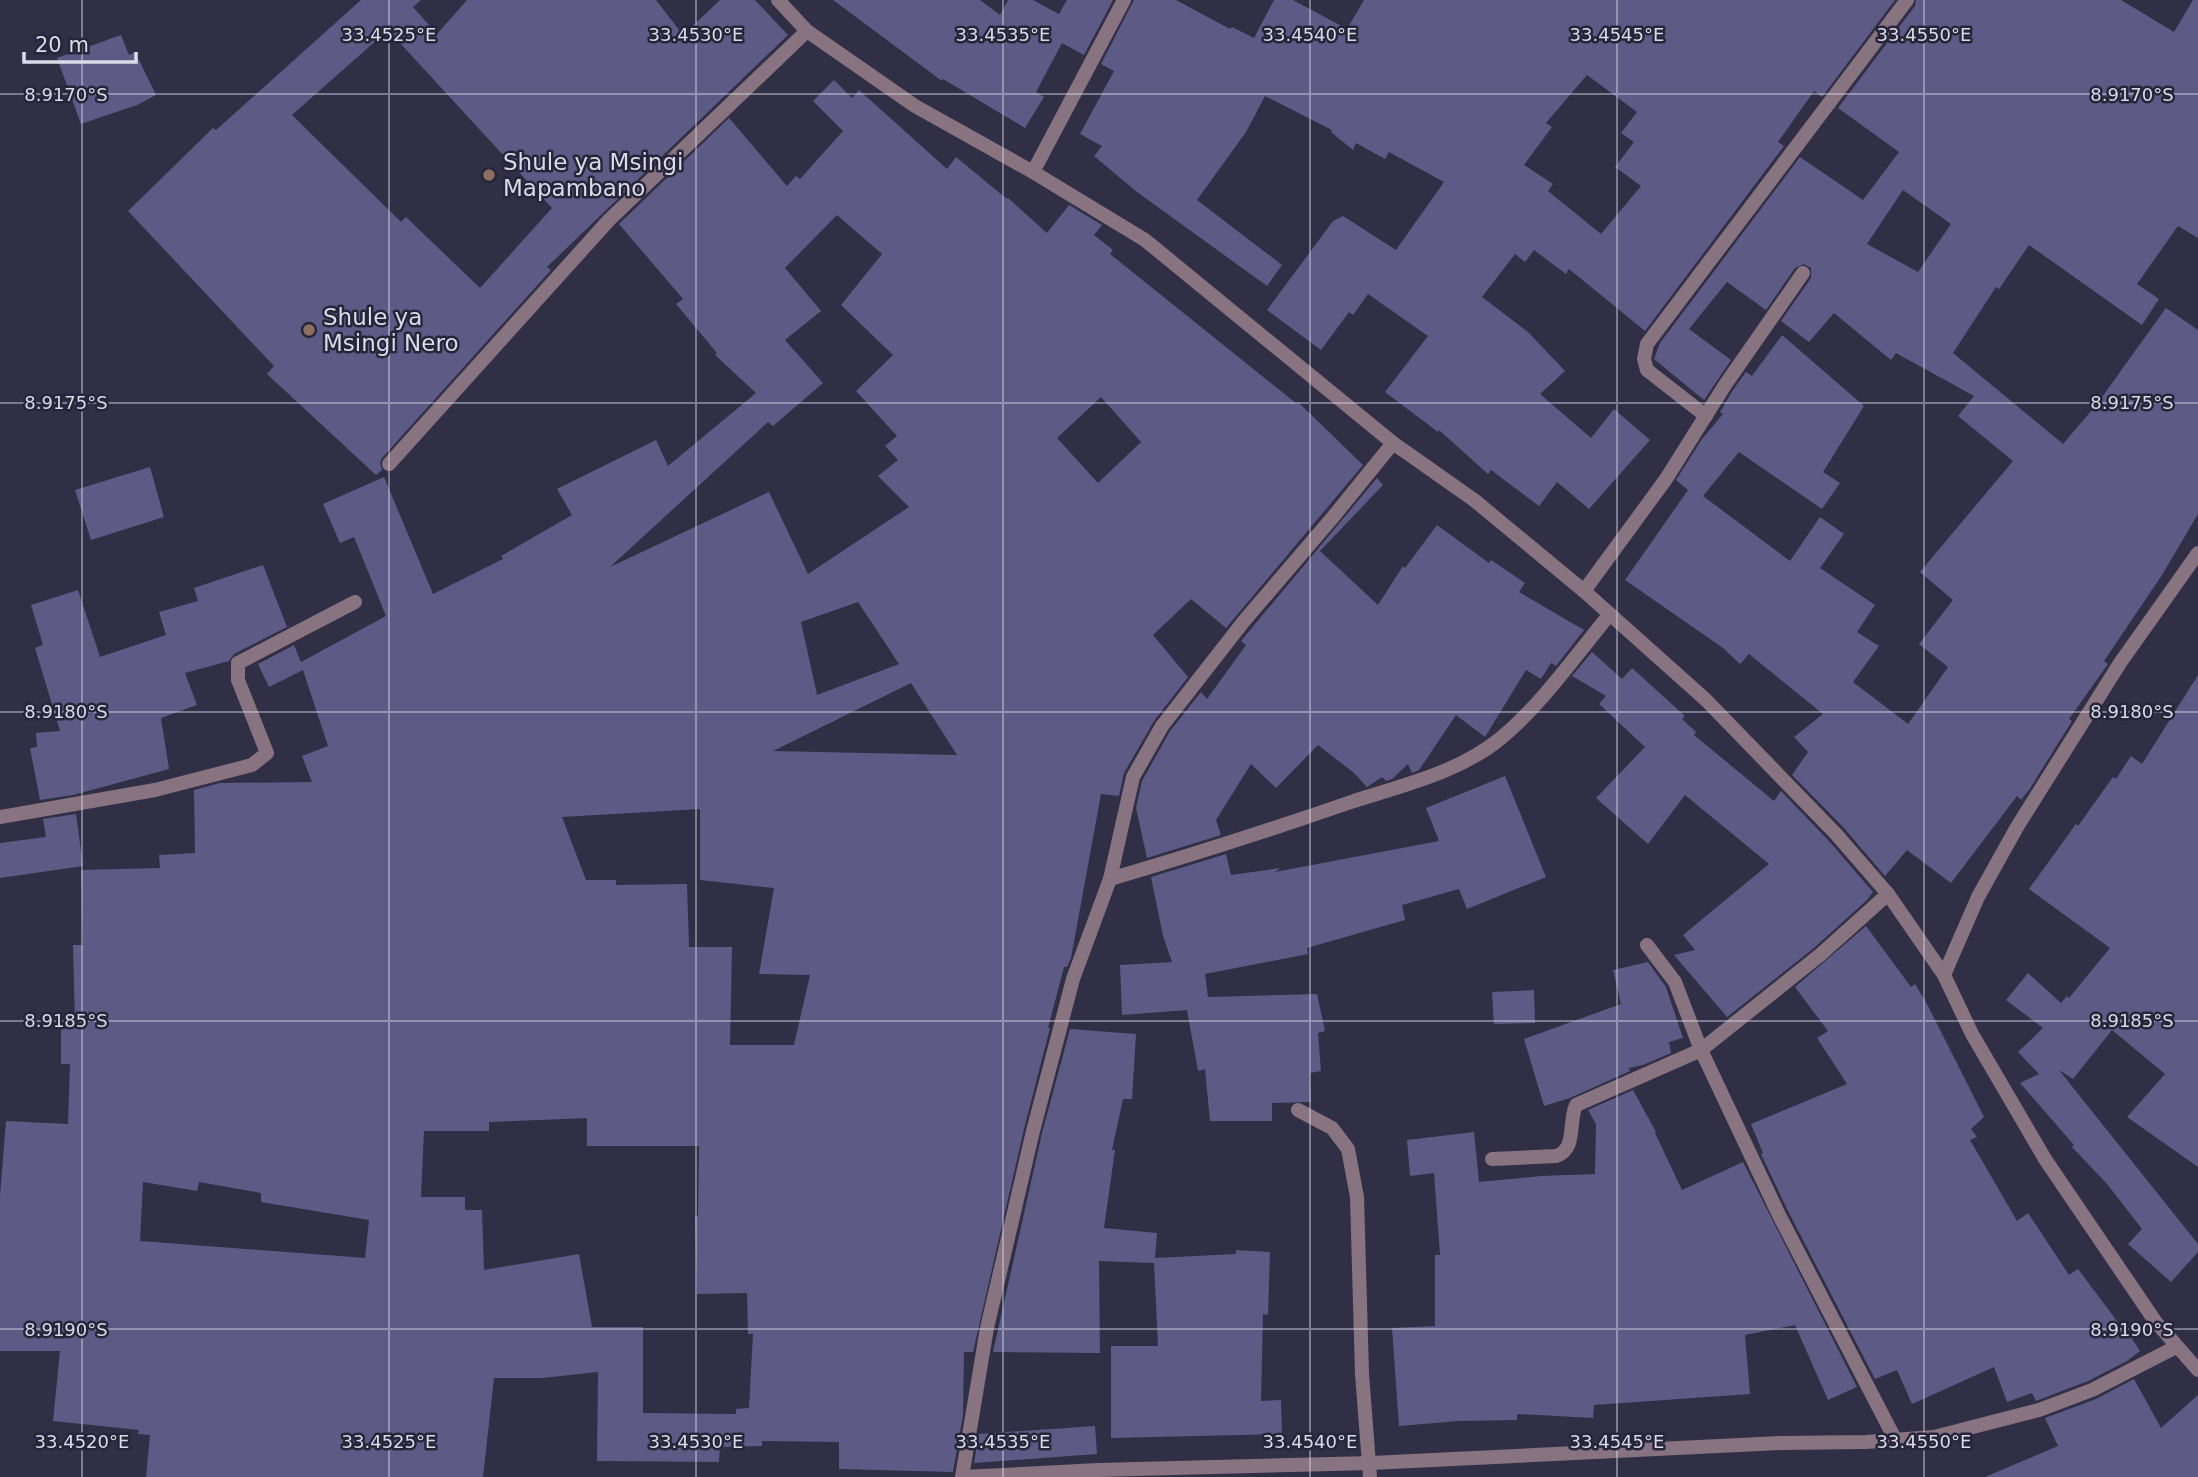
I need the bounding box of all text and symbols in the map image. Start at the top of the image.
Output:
scale bar [24,21,136,65]
text: 33.4525°E [342,24,436,45]
text: 33.4530°E [649,24,743,45]
text: 33.4535°E [956,24,1050,45]
text: 33.4540°E [1263,24,1357,45]
text: 33.4545°E [1570,24,1664,45]
text: 33.4550°E [1877,24,1971,45]
text: 20 m [35,33,89,57]
text: 8.9170°S [24,84,108,105]
text: 8.9170°S [2090,84,2174,105]
place label: Shule ya Msingi Mapambano [503,149,683,201]
marker: Shule ya Msingi Mapambano [481,167,497,183]
place label: Shule ya Msingi Nero [323,304,458,356]
marker: Shule ya Msingi Nero [301,322,317,338]
text: 8.9175°S [24,392,108,413]
text: 8.9175°S [2090,392,2174,413]
text: 8.9180°S [24,701,108,722]
text: 8.9180°S [2090,701,2174,722]
text: 8.9185°S [24,1010,108,1031]
text: 8.9185°S [2090,1010,2174,1031]
text: 8.9190°S [24,1319,108,1340]
text: 8.9190°S [2090,1319,2174,1340]
text: 33.4520°E [35,1431,129,1452]
text: 33.4525°E [342,1431,436,1452]
text: 33.4530°E [649,1431,743,1452]
text: 33.4535°E [956,1431,1050,1452]
text: 33.4540°E [1263,1431,1357,1452]
text: 33.4545°E [1570,1431,1664,1452]
text: 33.4550°E [1877,1431,1971,1452]

